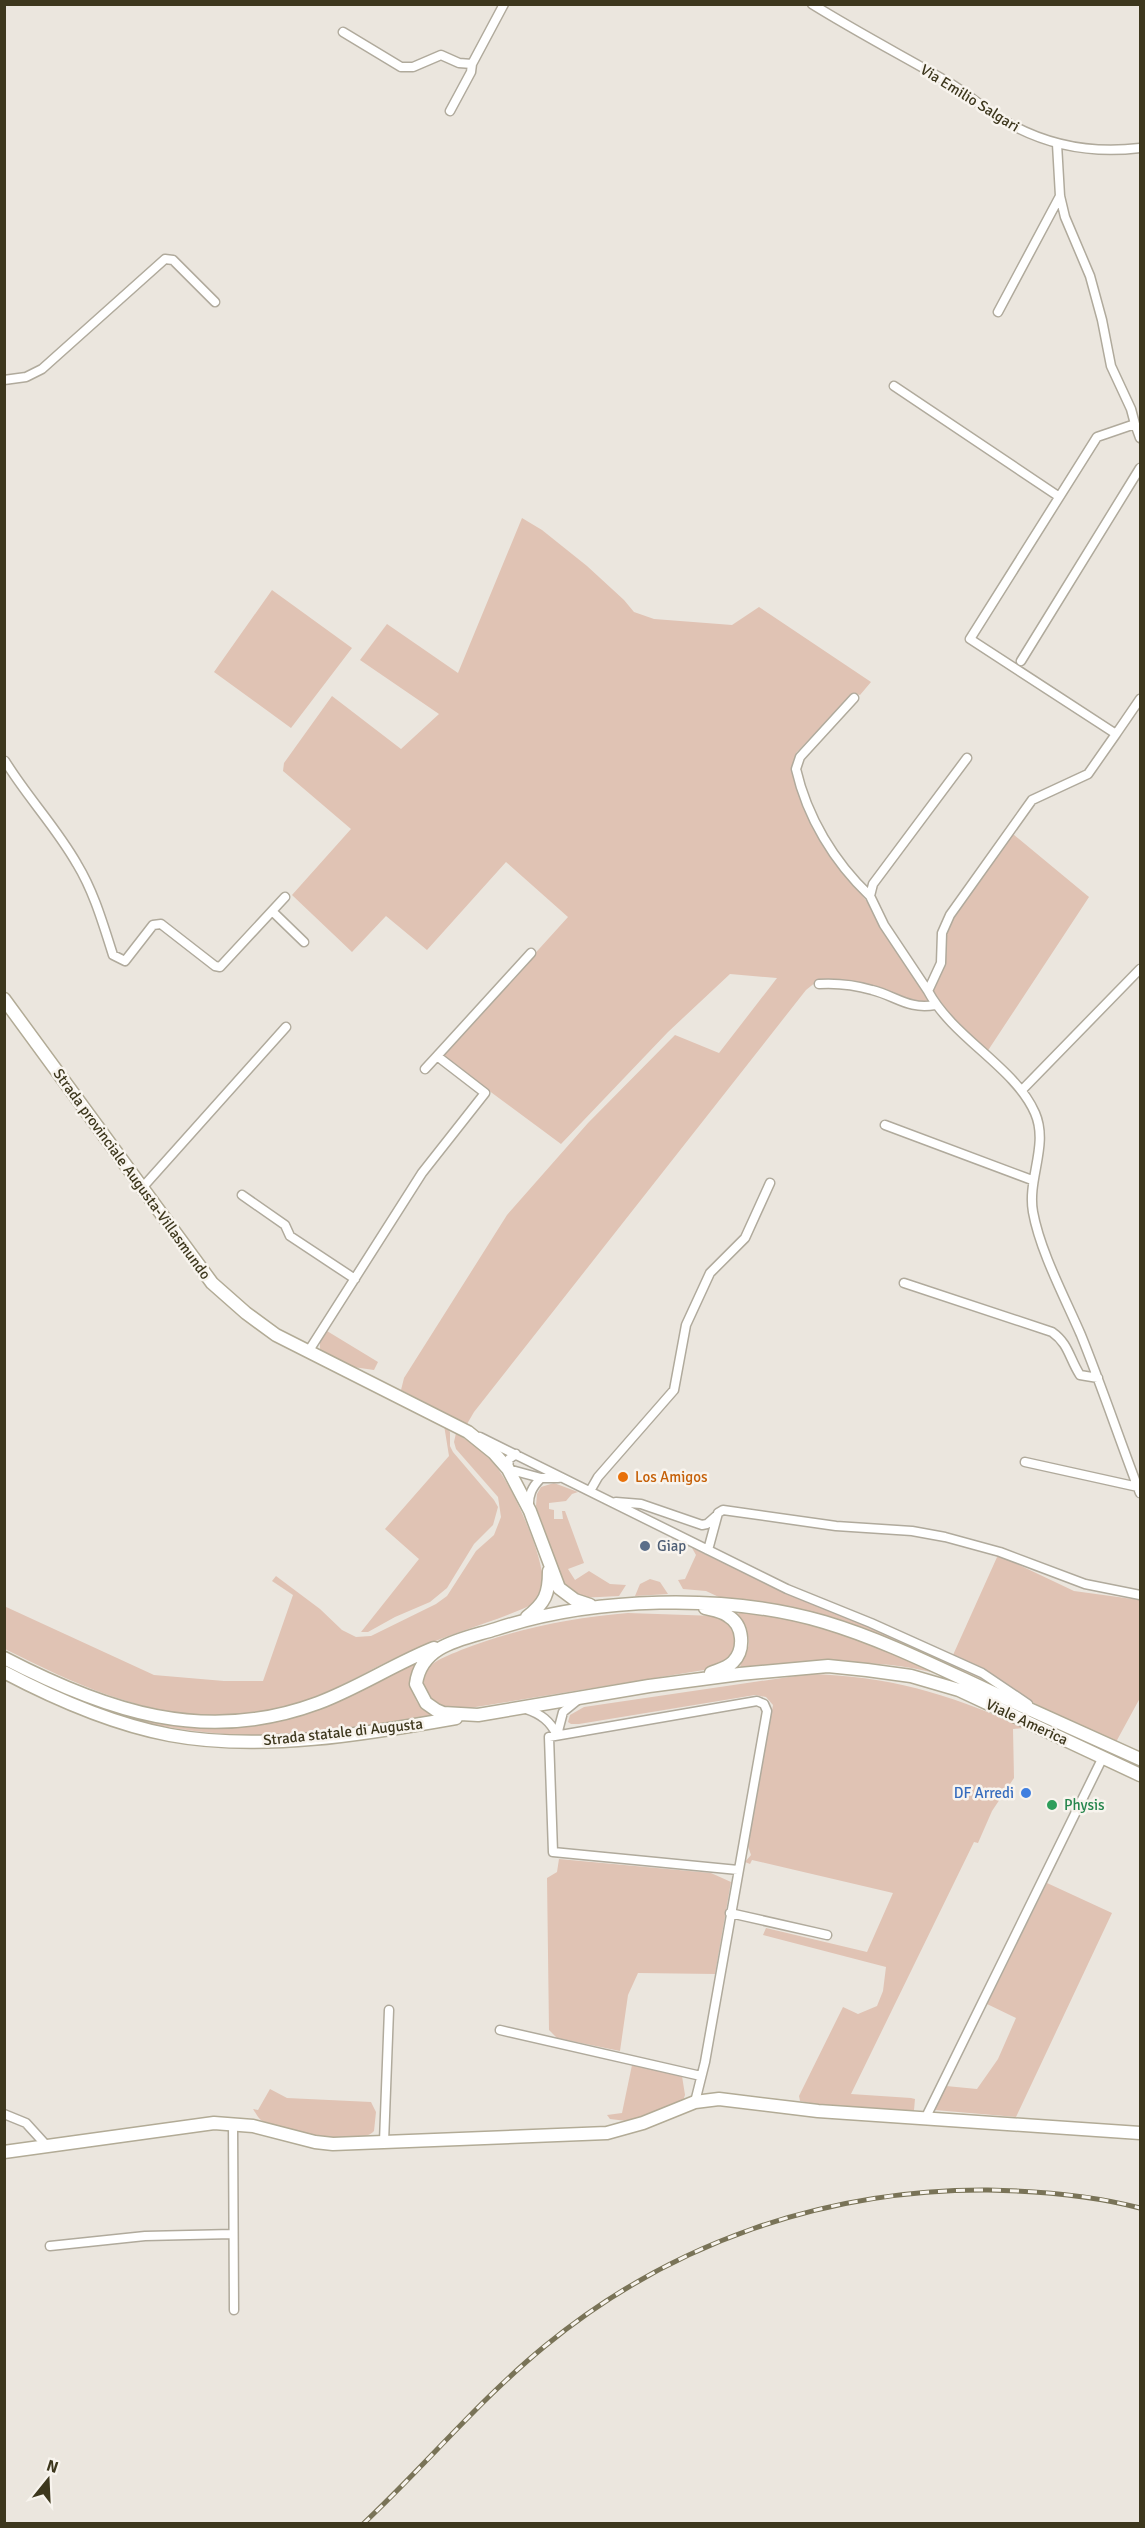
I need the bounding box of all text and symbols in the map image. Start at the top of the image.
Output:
street label: Via Emilio Salgari [917,60,1023,136]
street label: Strada provinciale Augusta-Villasmundo [49,1065,215,1283]
place label: Los Amigos [635,1468,708,1486]
marker: Los Amigos [616,1470,630,1484]
place label: Giap [657,1537,686,1555]
marker: Giap [638,1539,652,1553]
street label: Viale America [983,1695,1071,1749]
street label: Strada statale di Augusta [262,1715,424,1749]
place label: DF Arredi [954,1784,1014,1802]
marker: DF Arredi [1019,1786,1033,1800]
place label: Physis [1064,1796,1105,1814]
marker: Physis [1045,1798,1059,1812]
north arrow [18,2450,78,2510]
text: N [44,2455,61,2478]

